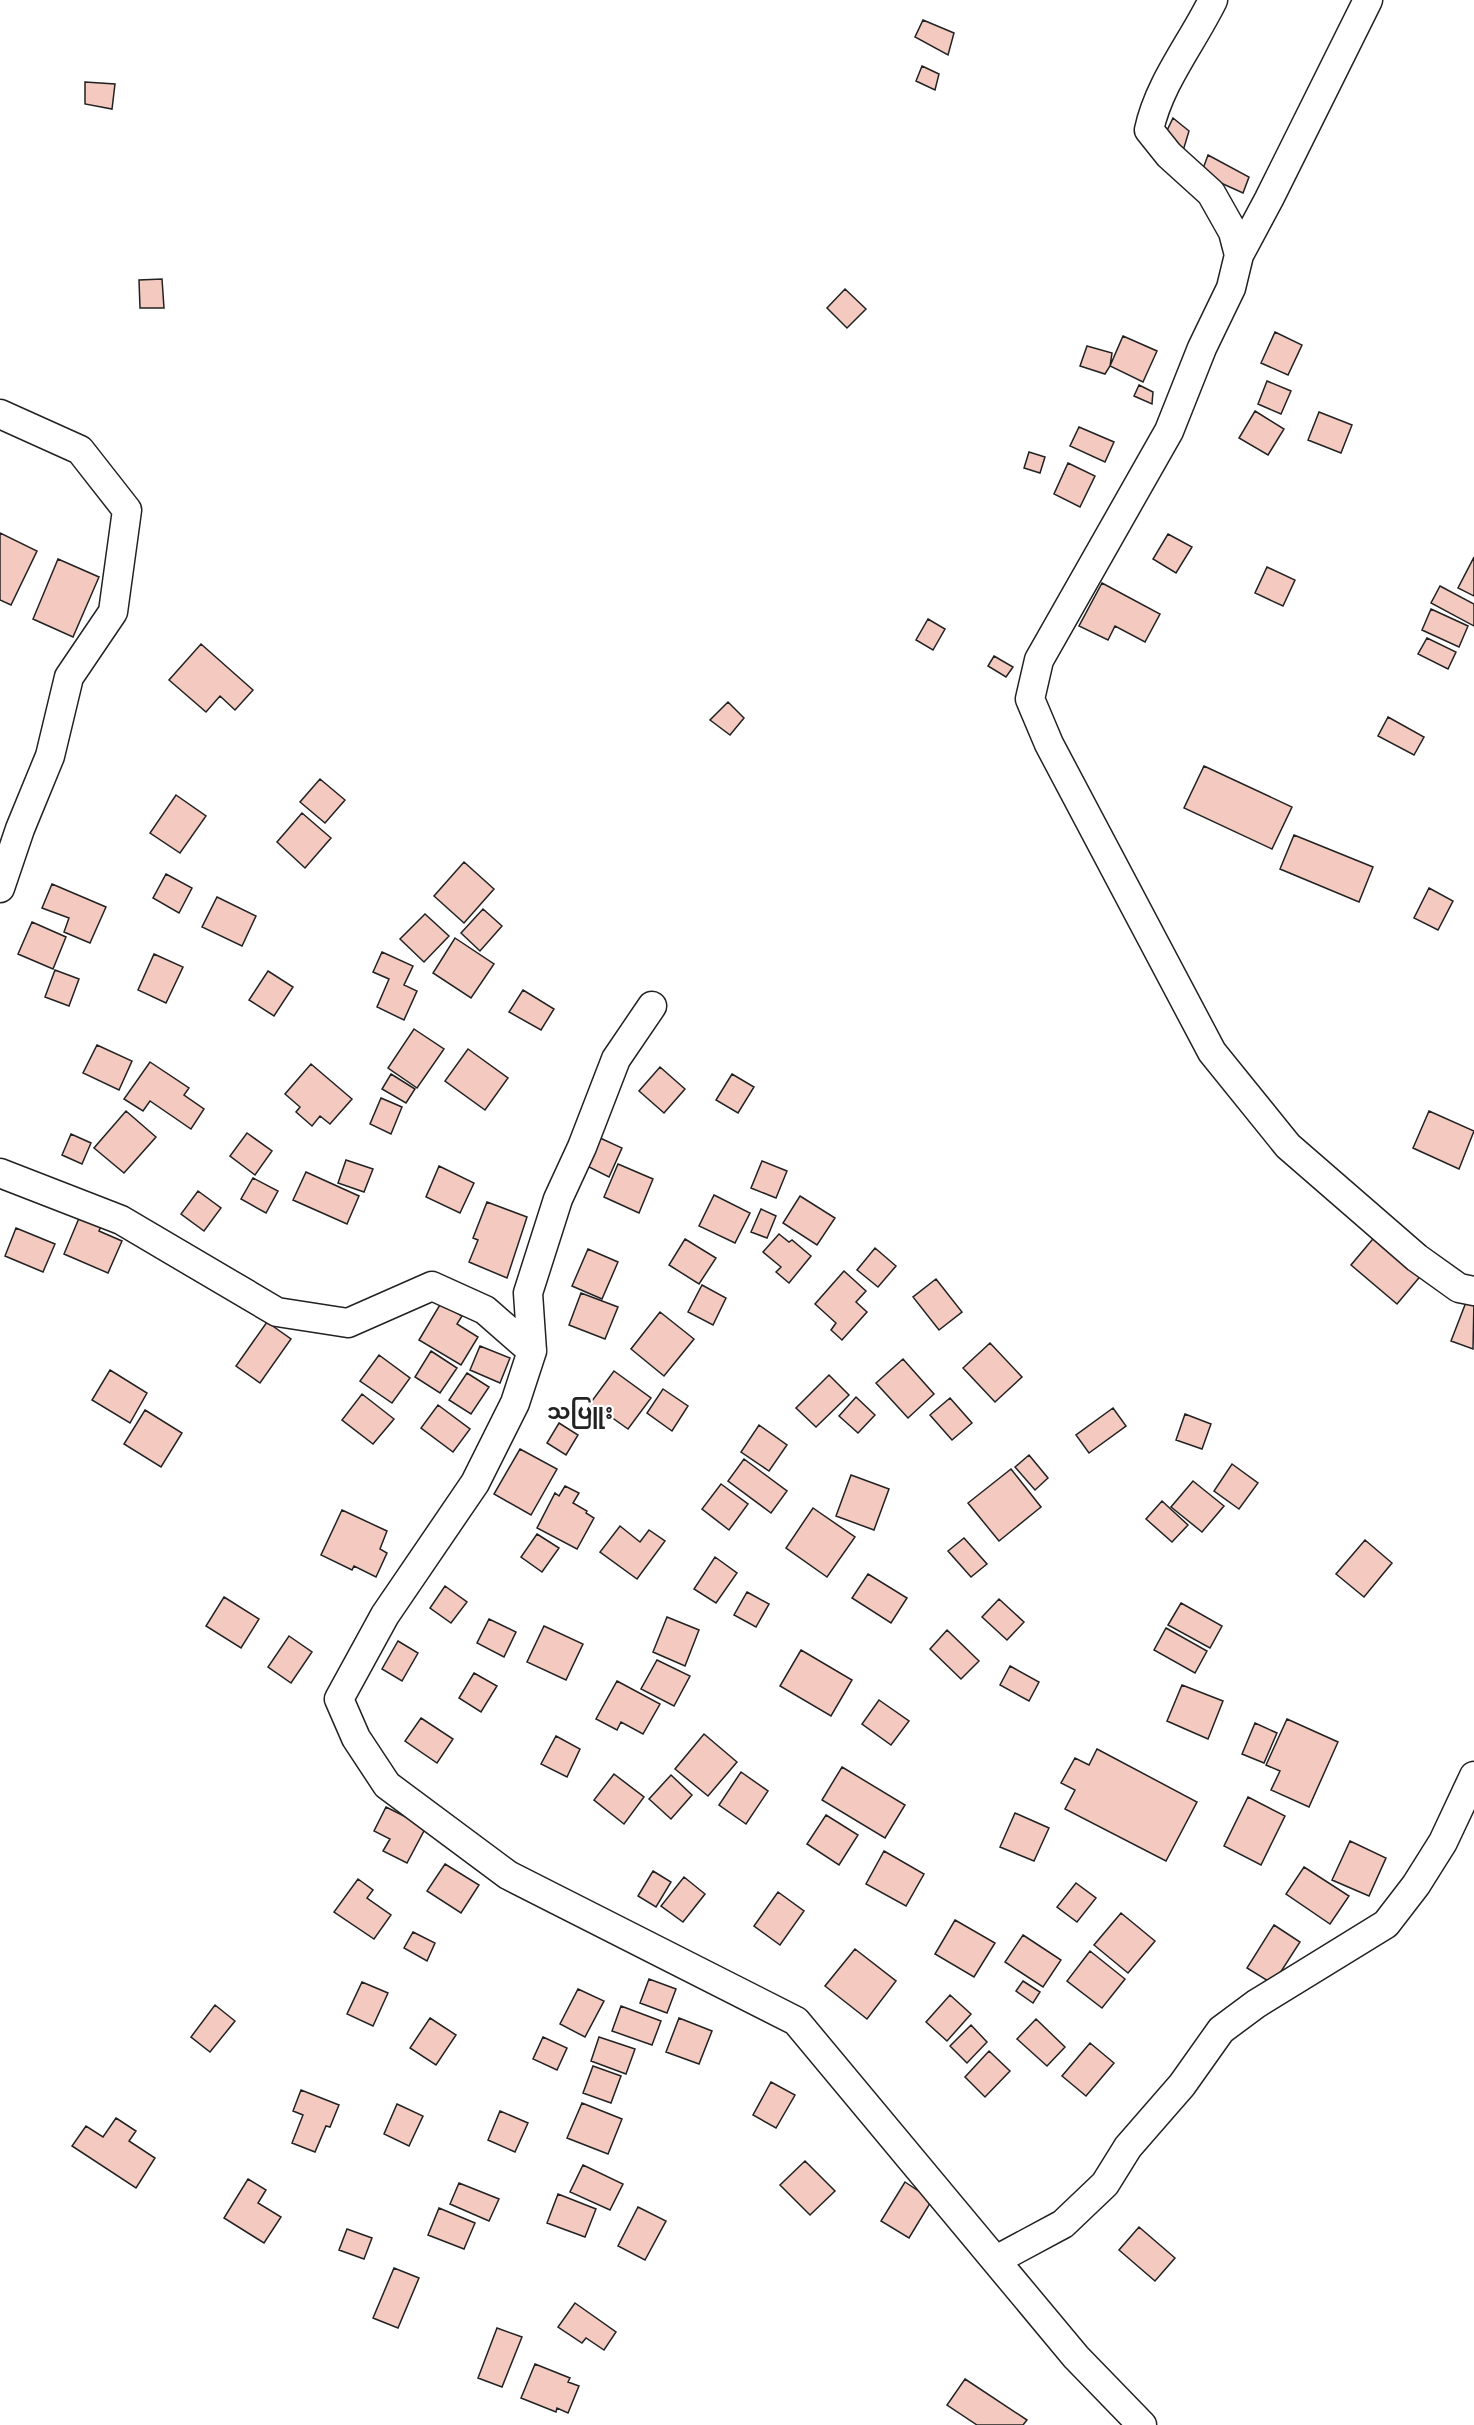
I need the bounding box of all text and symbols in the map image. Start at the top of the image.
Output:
district label: သပြူး [547,1397,613,1429]

